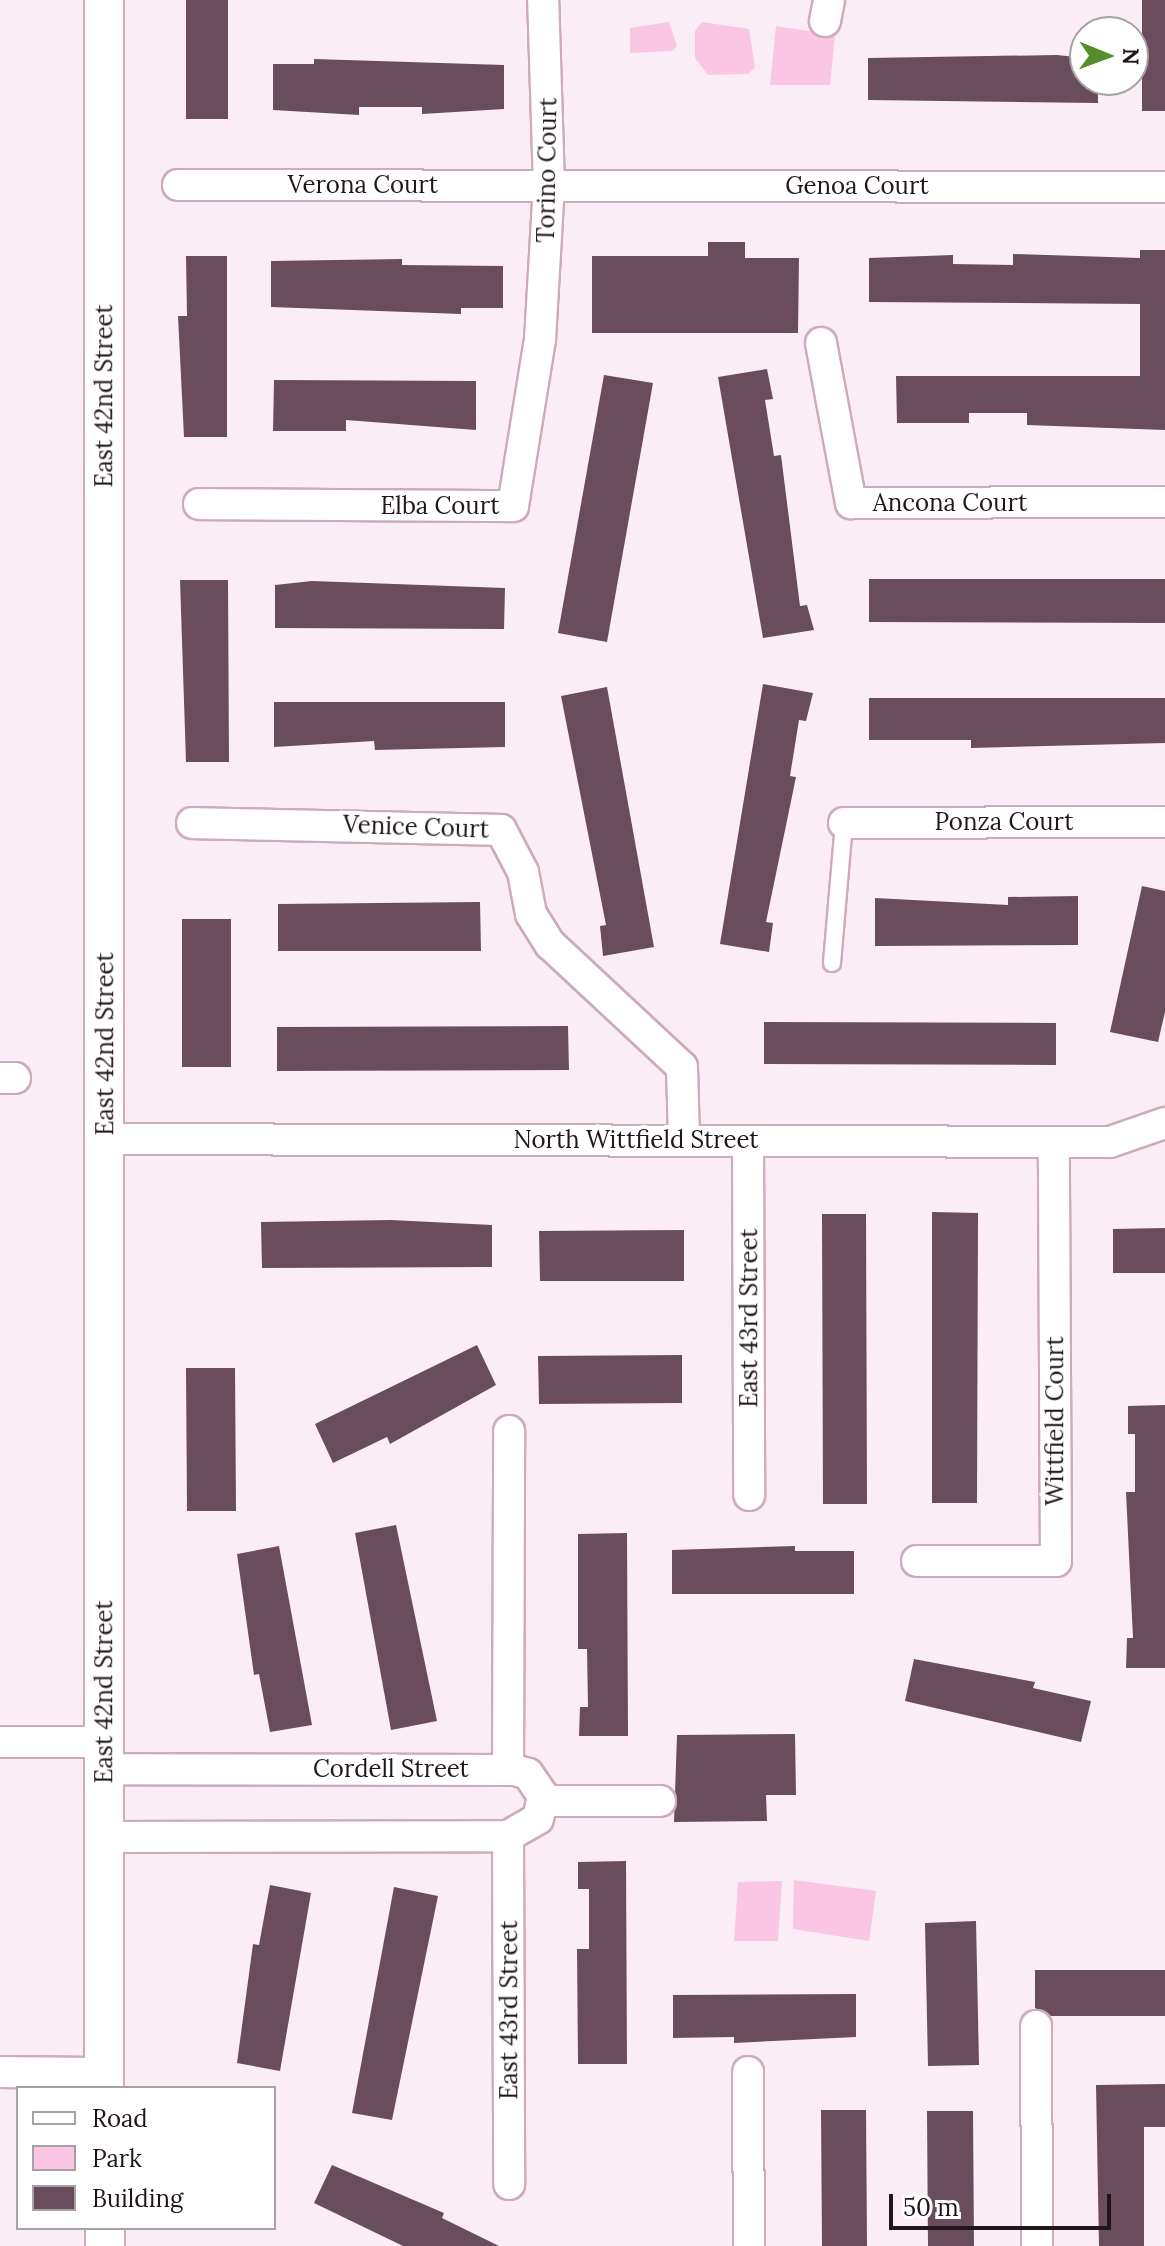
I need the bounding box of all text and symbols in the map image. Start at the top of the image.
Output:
north arrow [1069,16,1149,96]
text: N [1117,48,1145,65]
street label: Torino Court [531,97,563,243]
street label: Verona Court [288,171,438,199]
street label: Genoa Court [785,172,929,200]
street label: East 42nd Street [90,304,118,488]
street label: Ancona Court [873,489,1027,517]
street label: Elba Court [380,492,500,520]
street label: Ponza Court [935,808,1073,836]
street label: Venice Court [343,810,489,844]
street label: East 42nd Street [91,952,119,1136]
street label: North Wittfield Street [513,1126,759,1154]
street label: East 43rd Street [735,1228,763,1408]
street label: Wittfield Court [1041,1336,1069,1506]
street label: East 42nd Street [90,1600,118,1784]
street label: Cordell Street [313,1755,469,1783]
street label: East 43rd Street [495,1920,523,2100]
legend [16,2086,276,2230]
text: Road [92,2103,148,2134]
text: Park [92,2143,142,2174]
scale bar [893,2178,1115,2228]
text: Building [92,2183,183,2214]
text: 50 m [903,2192,959,2223]

